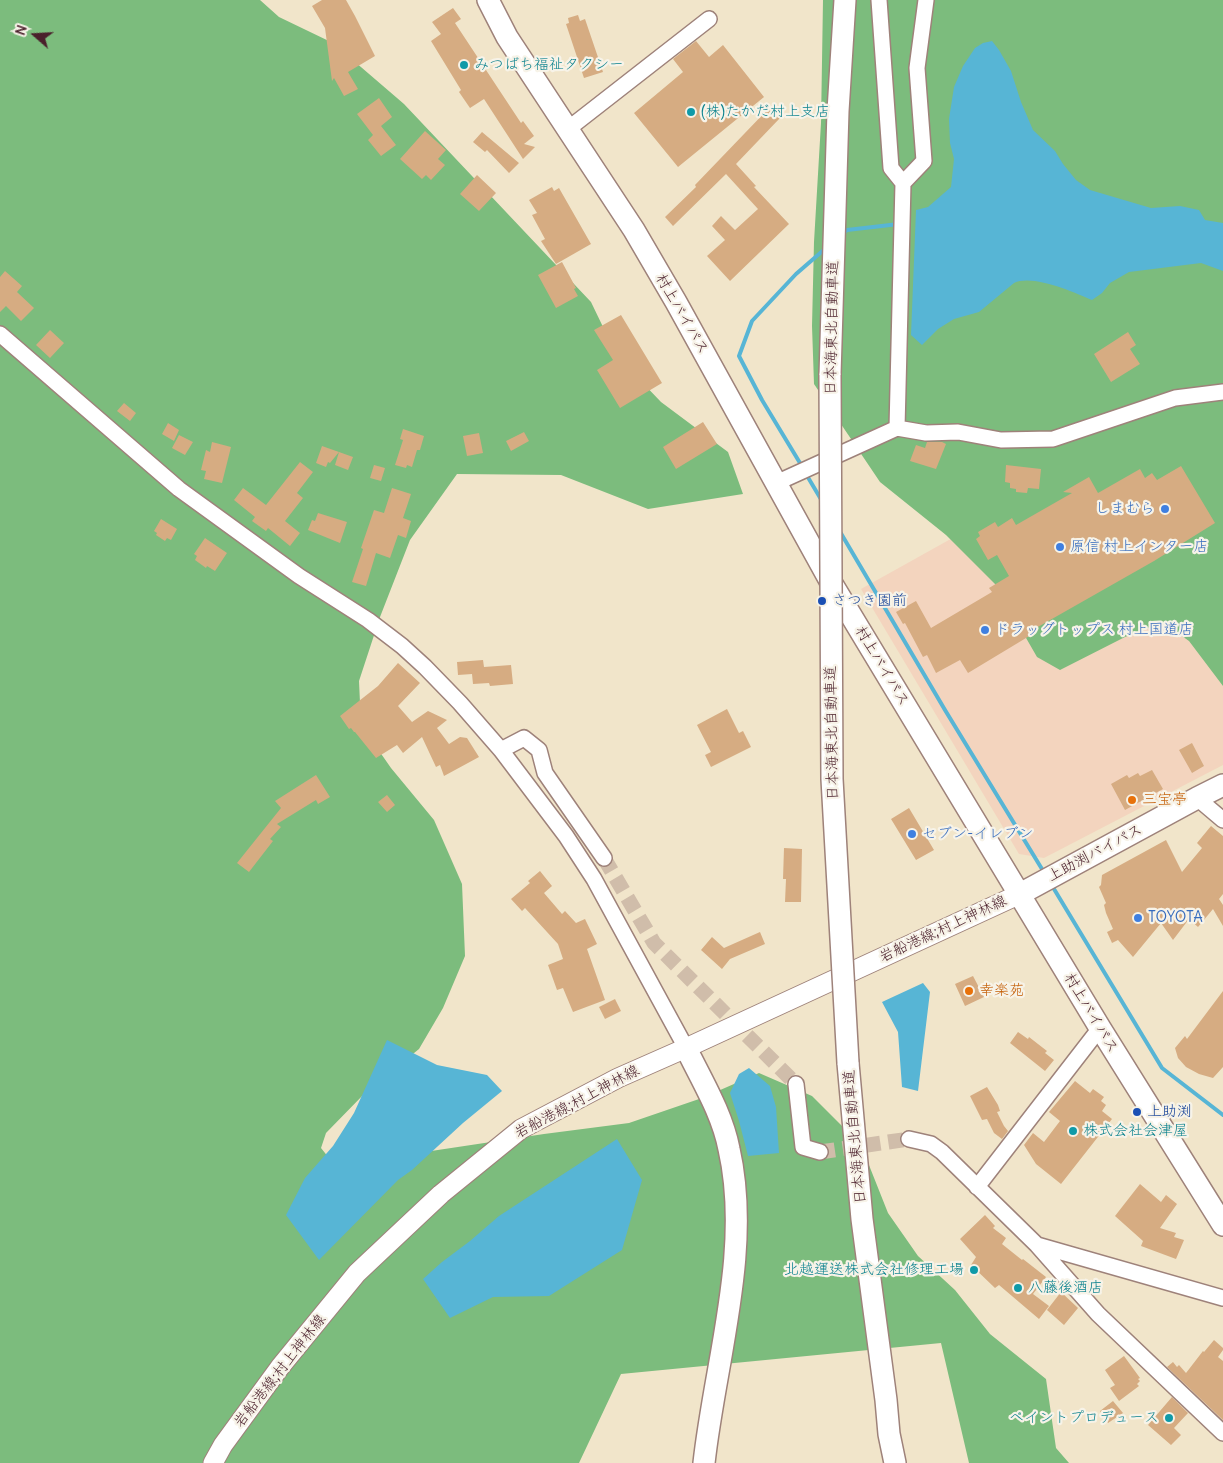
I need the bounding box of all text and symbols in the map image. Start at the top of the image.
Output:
north arrow [10,10,60,60]
text: N [11,23,31,38]
place label: みつばち福祉タクシー [474,56,624,74]
marker: みつばち福祉タクシー [458,59,470,71]
place label: (株)たかだ村上支店 [701,103,830,121]
marker: (株)たかだ村上支店 [685,106,697,118]
street label: 日本海東北自動車道 [822,260,842,396]
street label: 村上バイパス [652,271,712,357]
place label: しまむら [1095,500,1155,518]
marker: しまむら [1159,503,1171,515]
place label: 原信 村上インター店 [1070,538,1209,556]
marker: 原信 村上インター店 [1054,541,1066,553]
place label: さつき園前 [832,592,907,610]
marker: さつき園前 [816,595,828,607]
place label: ドラッグトップス 村上国道店 [995,621,1194,639]
street label: 村上バイパス [851,623,913,709]
marker: ドラッグトップス 村上国道店 [979,624,991,636]
street label: 日本海東北自動車道 [822,665,842,801]
place label: 三宝亭 [1142,791,1187,809]
marker: 三宝亭 [1126,794,1138,806]
street label: 上助渕バイパス [1044,820,1146,886]
place label: セブン-イレブン [922,825,1033,843]
marker: セブン-イレブン [906,828,918,840]
street label: 岩船港線;村上神林線 [876,892,1010,966]
place label: TOYOTA [1148,909,1203,927]
marker: TOYOTA [1132,912,1144,924]
street label: 村上バイパス [1060,970,1122,1056]
place label: 幸楽苑 [979,982,1024,1000]
marker: 幸楽苑 [963,985,975,997]
street label: 岩船港線;村上神林線 [512,1062,642,1142]
street label: 日本海東北自動車道 [840,1069,870,1205]
place label: 上助渕 [1147,1103,1192,1121]
marker: 上助渕 [1131,1106,1143,1118]
place label: 株式会社会津屋 [1083,1122,1188,1140]
marker: 株式会社会津屋 [1067,1125,1079,1137]
place label: 北越運送株式会社修理工場 [784,1261,964,1279]
marker: 北越運送株式会社修理工場 [968,1264,980,1276]
place label: 八藤後酒店 [1028,1279,1103,1297]
marker: 八藤後酒店 [1012,1282,1024,1294]
street label: 岩船港線;村上神林線 [230,1311,330,1431]
place label: ペイントプロデュース [1009,1409,1159,1427]
marker: ペイントプロデュース [1163,1412,1175,1424]

